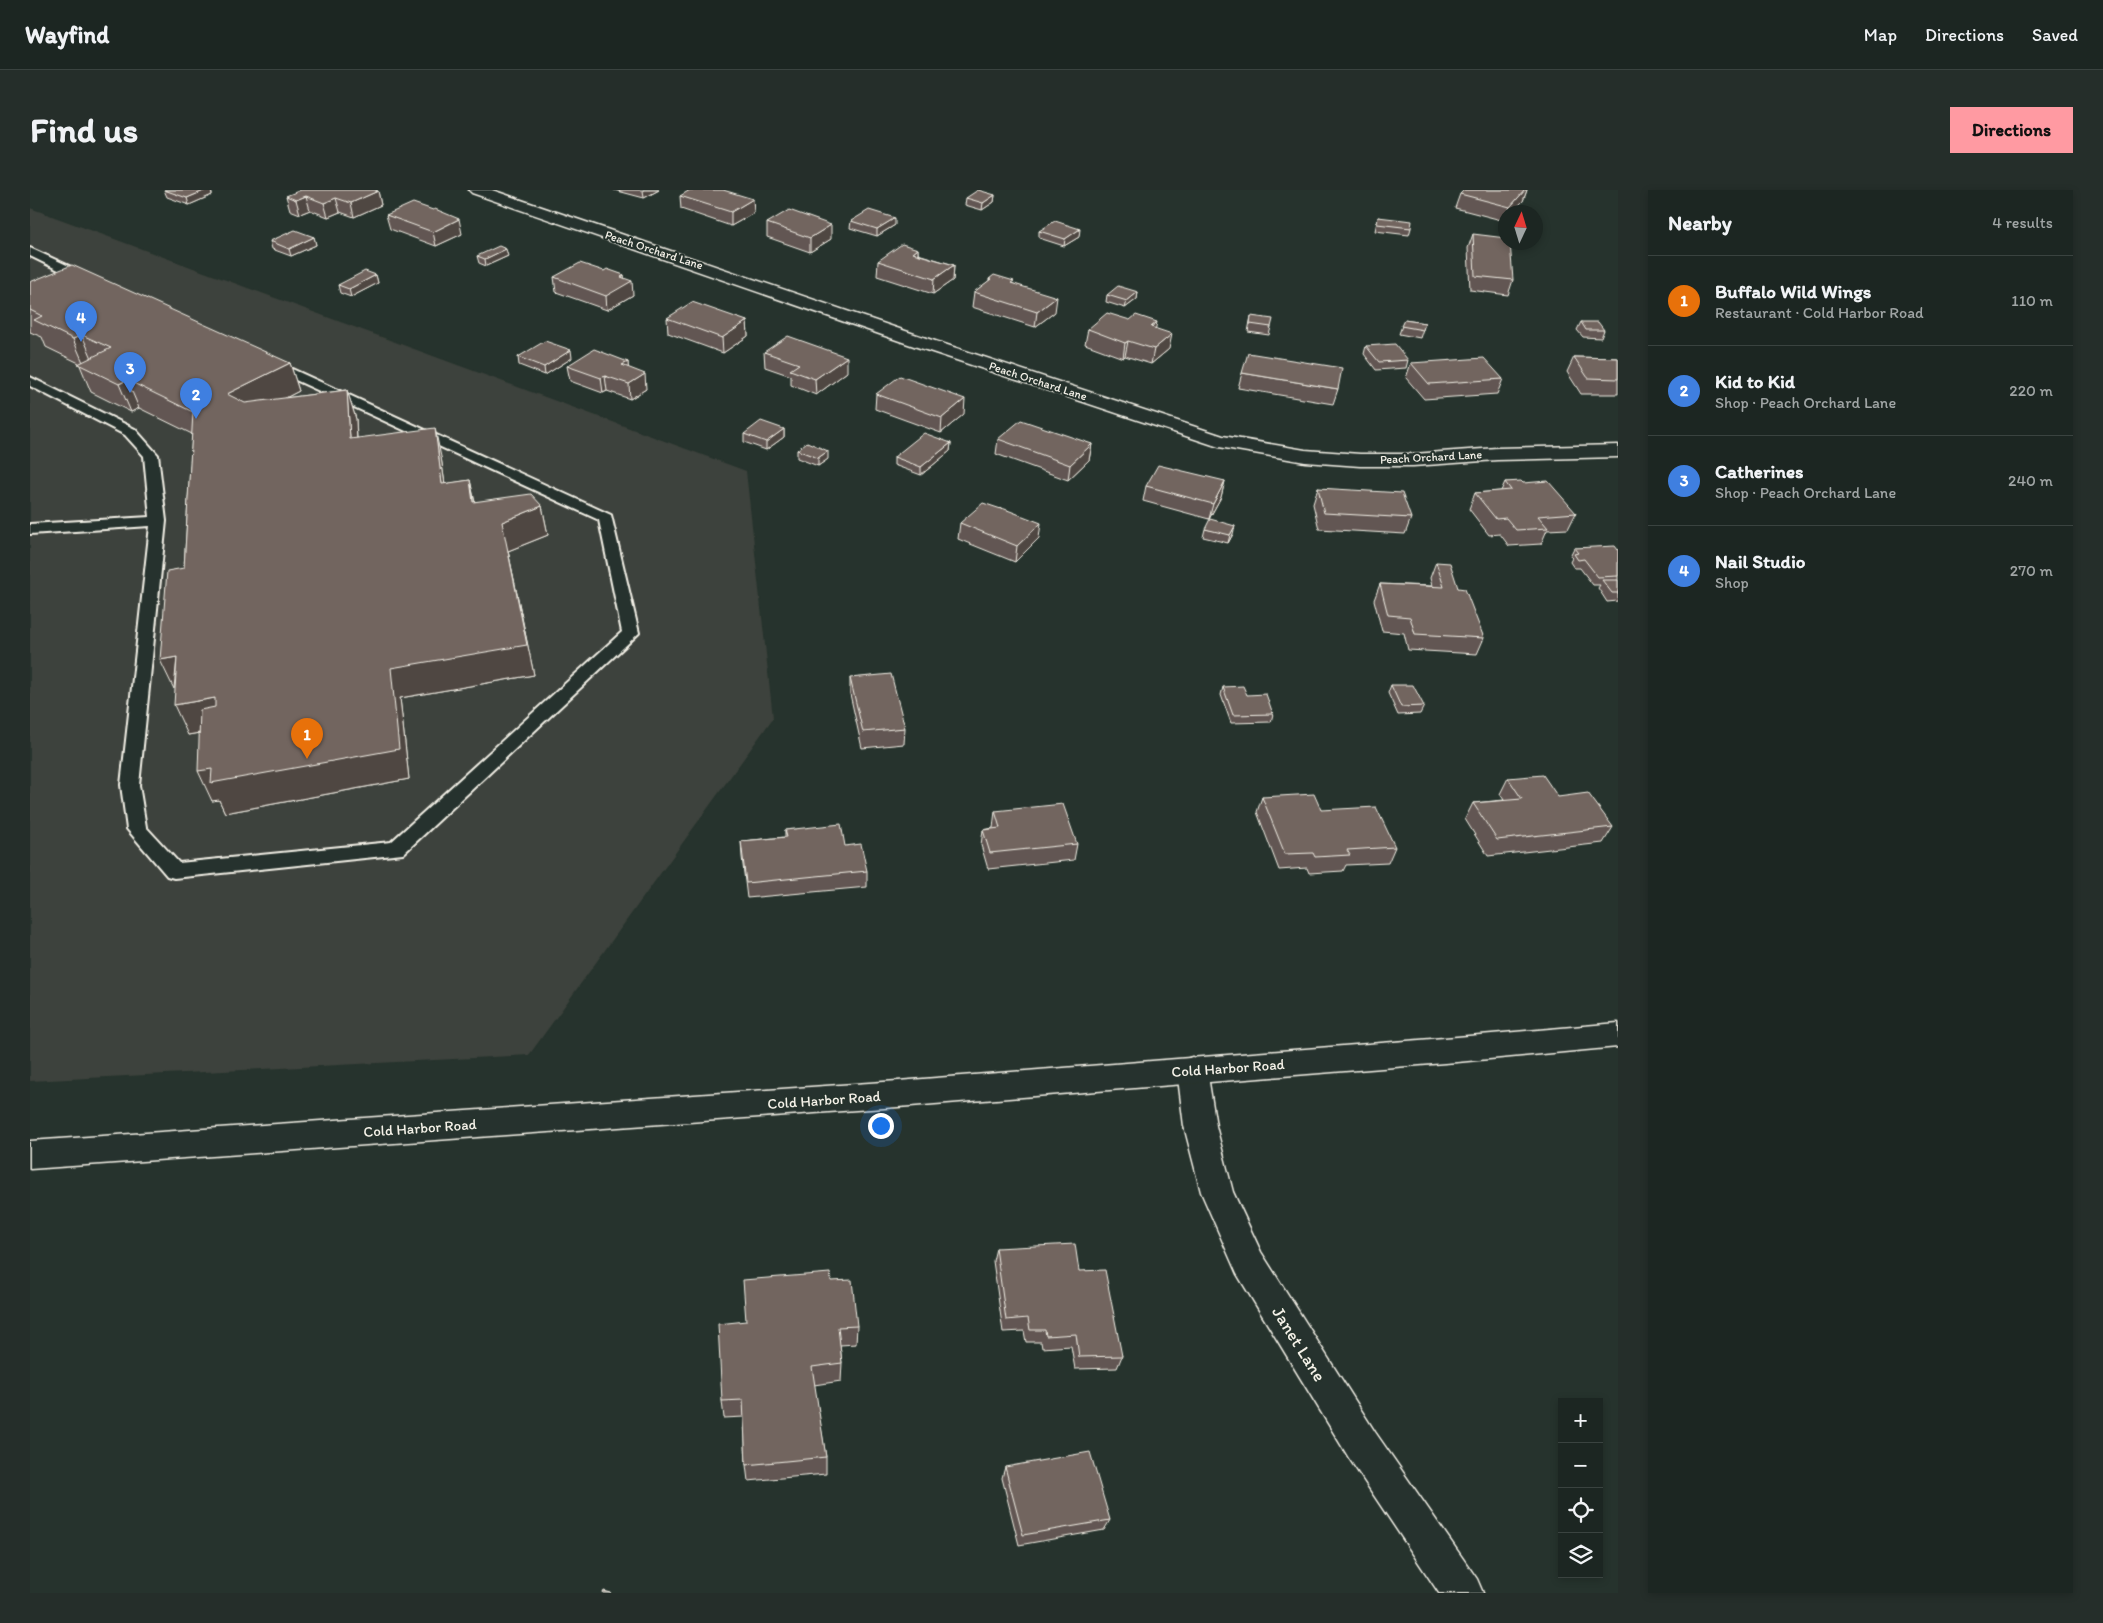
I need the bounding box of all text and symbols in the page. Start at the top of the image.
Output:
text: Wayfind [25,20,109,49]
text: Map [1864,24,1897,46]
text: Directions [1925,24,2004,46]
text: Saved [2032,24,2078,46]
button: Directions [1950,107,2073,153]
text: Find us [30,109,138,151]
north arrow [1498,205,1543,250]
text: Nearby [1668,210,1732,235]
text: 4 results [1992,213,2053,232]
street label: Peach Orchard Lane [603,228,705,273]
text: Buffalo Wild Wings [1715,280,1871,303]
text: 1 [1680,291,1688,310]
text: 110 m [2011,291,2053,310]
pin: 4 [65,301,97,342]
text: Restaurant · Cold Harbor Road [1715,303,1924,322]
pin: 3 [114,352,146,393]
street label: Peach Orchard Lane [987,359,1089,404]
text: Kid to Kid [1715,370,1795,393]
pin: 2 [180,378,212,419]
text: 2 [1680,381,1688,400]
text: 220 m [2009,381,2053,400]
text: Shop · Peach Orchard Lane [1715,393,1896,412]
street label: Peach Orchard Lane [1380,447,1483,467]
text: Catherines [1715,460,1804,483]
text: 3 [1680,471,1688,490]
text: 240 m [2008,471,2053,490]
text: Shop · Peach Orchard Lane [1715,483,1896,502]
text: Nail Studio [1715,550,1805,573]
text: 4 [1679,561,1689,580]
text: 270 m [2010,561,2053,580]
text: Shop [1715,573,1749,592]
pin: 1 [291,718,323,759]
street label: Cold Harbor Road [1171,1055,1285,1081]
street label: Cold Harbor Road [767,1087,881,1113]
your location [868,1113,894,1139]
street label: Cold Harbor Road [363,1115,477,1141]
street label: Janet Lane [1267,1302,1331,1386]
map controls [1558,1398,1603,1578]
button: + [1558,1398,1603,1443]
button: − [1558,1443,1603,1488]
button: locate [1558,1488,1603,1533]
button: layers [1558,1533,1603,1578]

